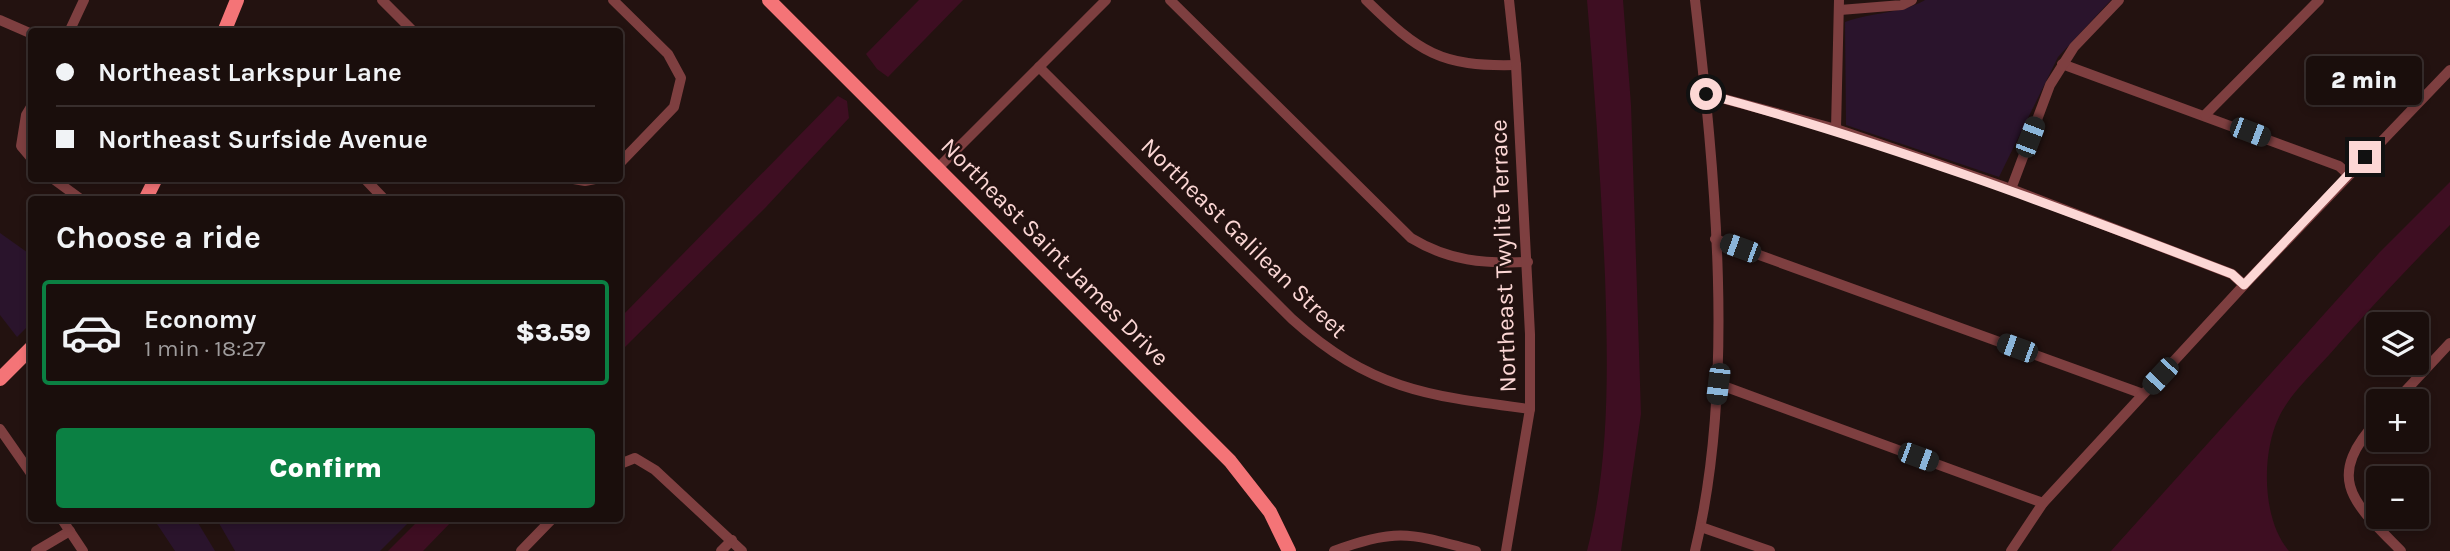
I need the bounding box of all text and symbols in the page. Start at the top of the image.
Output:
callout: 2 min [2307,55,2423,104]
text: Northeast Larkspur Lane [98,57,402,88]
text: 2 min [2331,67,2397,94]
route start [1690,78,1722,110]
car [2013,114,2048,160]
car [2227,115,2274,149]
street label: Northeast Twylite Terrace [1484,119,1522,393]
text: Northeast Surfside Avenue [98,124,428,155]
street label: Northeast Saint James Drive [935,132,1175,372]
street label: Northeast Galilean Street [1135,132,1353,344]
route end [2349,141,2381,173]
text: Choose a ride [56,219,261,256]
car [1717,231,1764,265]
icon: car [60,301,123,364]
text: Economy [144,304,256,335]
map controls [2366,312,2429,529]
button: layers [2366,312,2429,375]
text: $3.59 [516,317,591,348]
car [1994,331,2041,365]
text: 1 min · 18:27 [144,335,266,362]
car [2138,353,2183,399]
car [1706,362,1731,406]
button: + [2366,389,2429,452]
button: Confirm [56,428,595,508]
car [1895,440,1942,474]
button: − [2366,466,2429,529]

